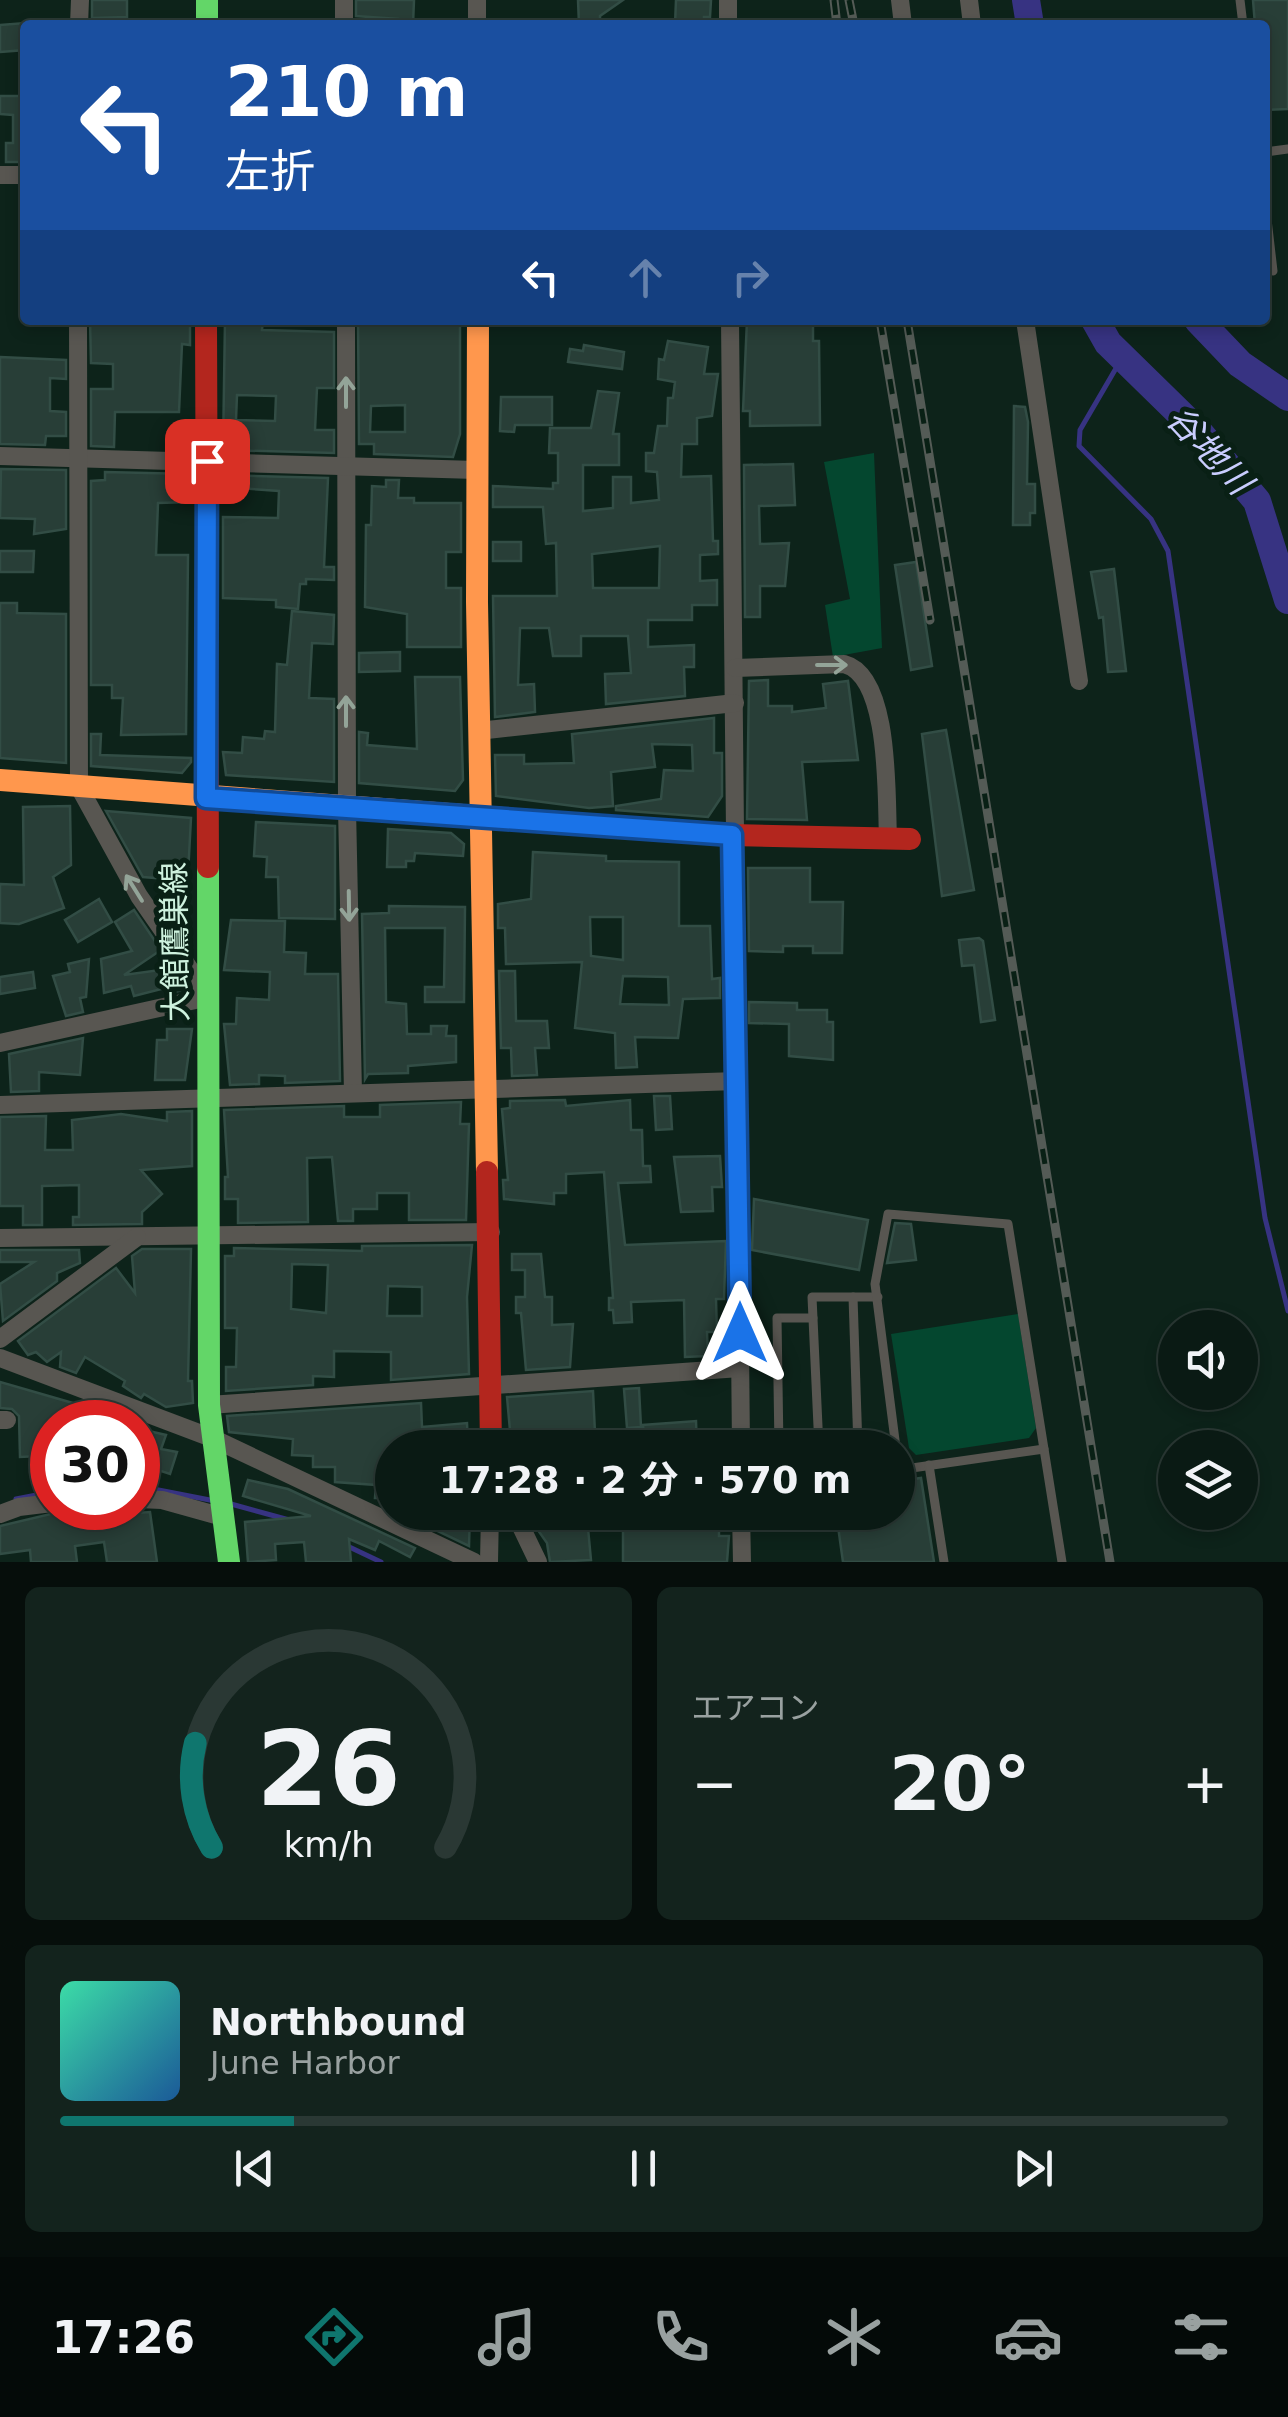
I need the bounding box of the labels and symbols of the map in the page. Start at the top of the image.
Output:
one-way arrow [336,377,356,410]
water label: 谷地川 [1159,398,1262,505]
pin [165,419,250,504]
one-way arrow [814,656,847,674]
one-way arrow [336,695,356,728]
street label: 大館鷹巣線 [155,862,195,1022]
one-way arrow [124,874,144,903]
one-way arrow [339,889,358,921]
position arrow [688,1281,792,1385]
speed limit sign: 30 [30,1400,160,1530]

